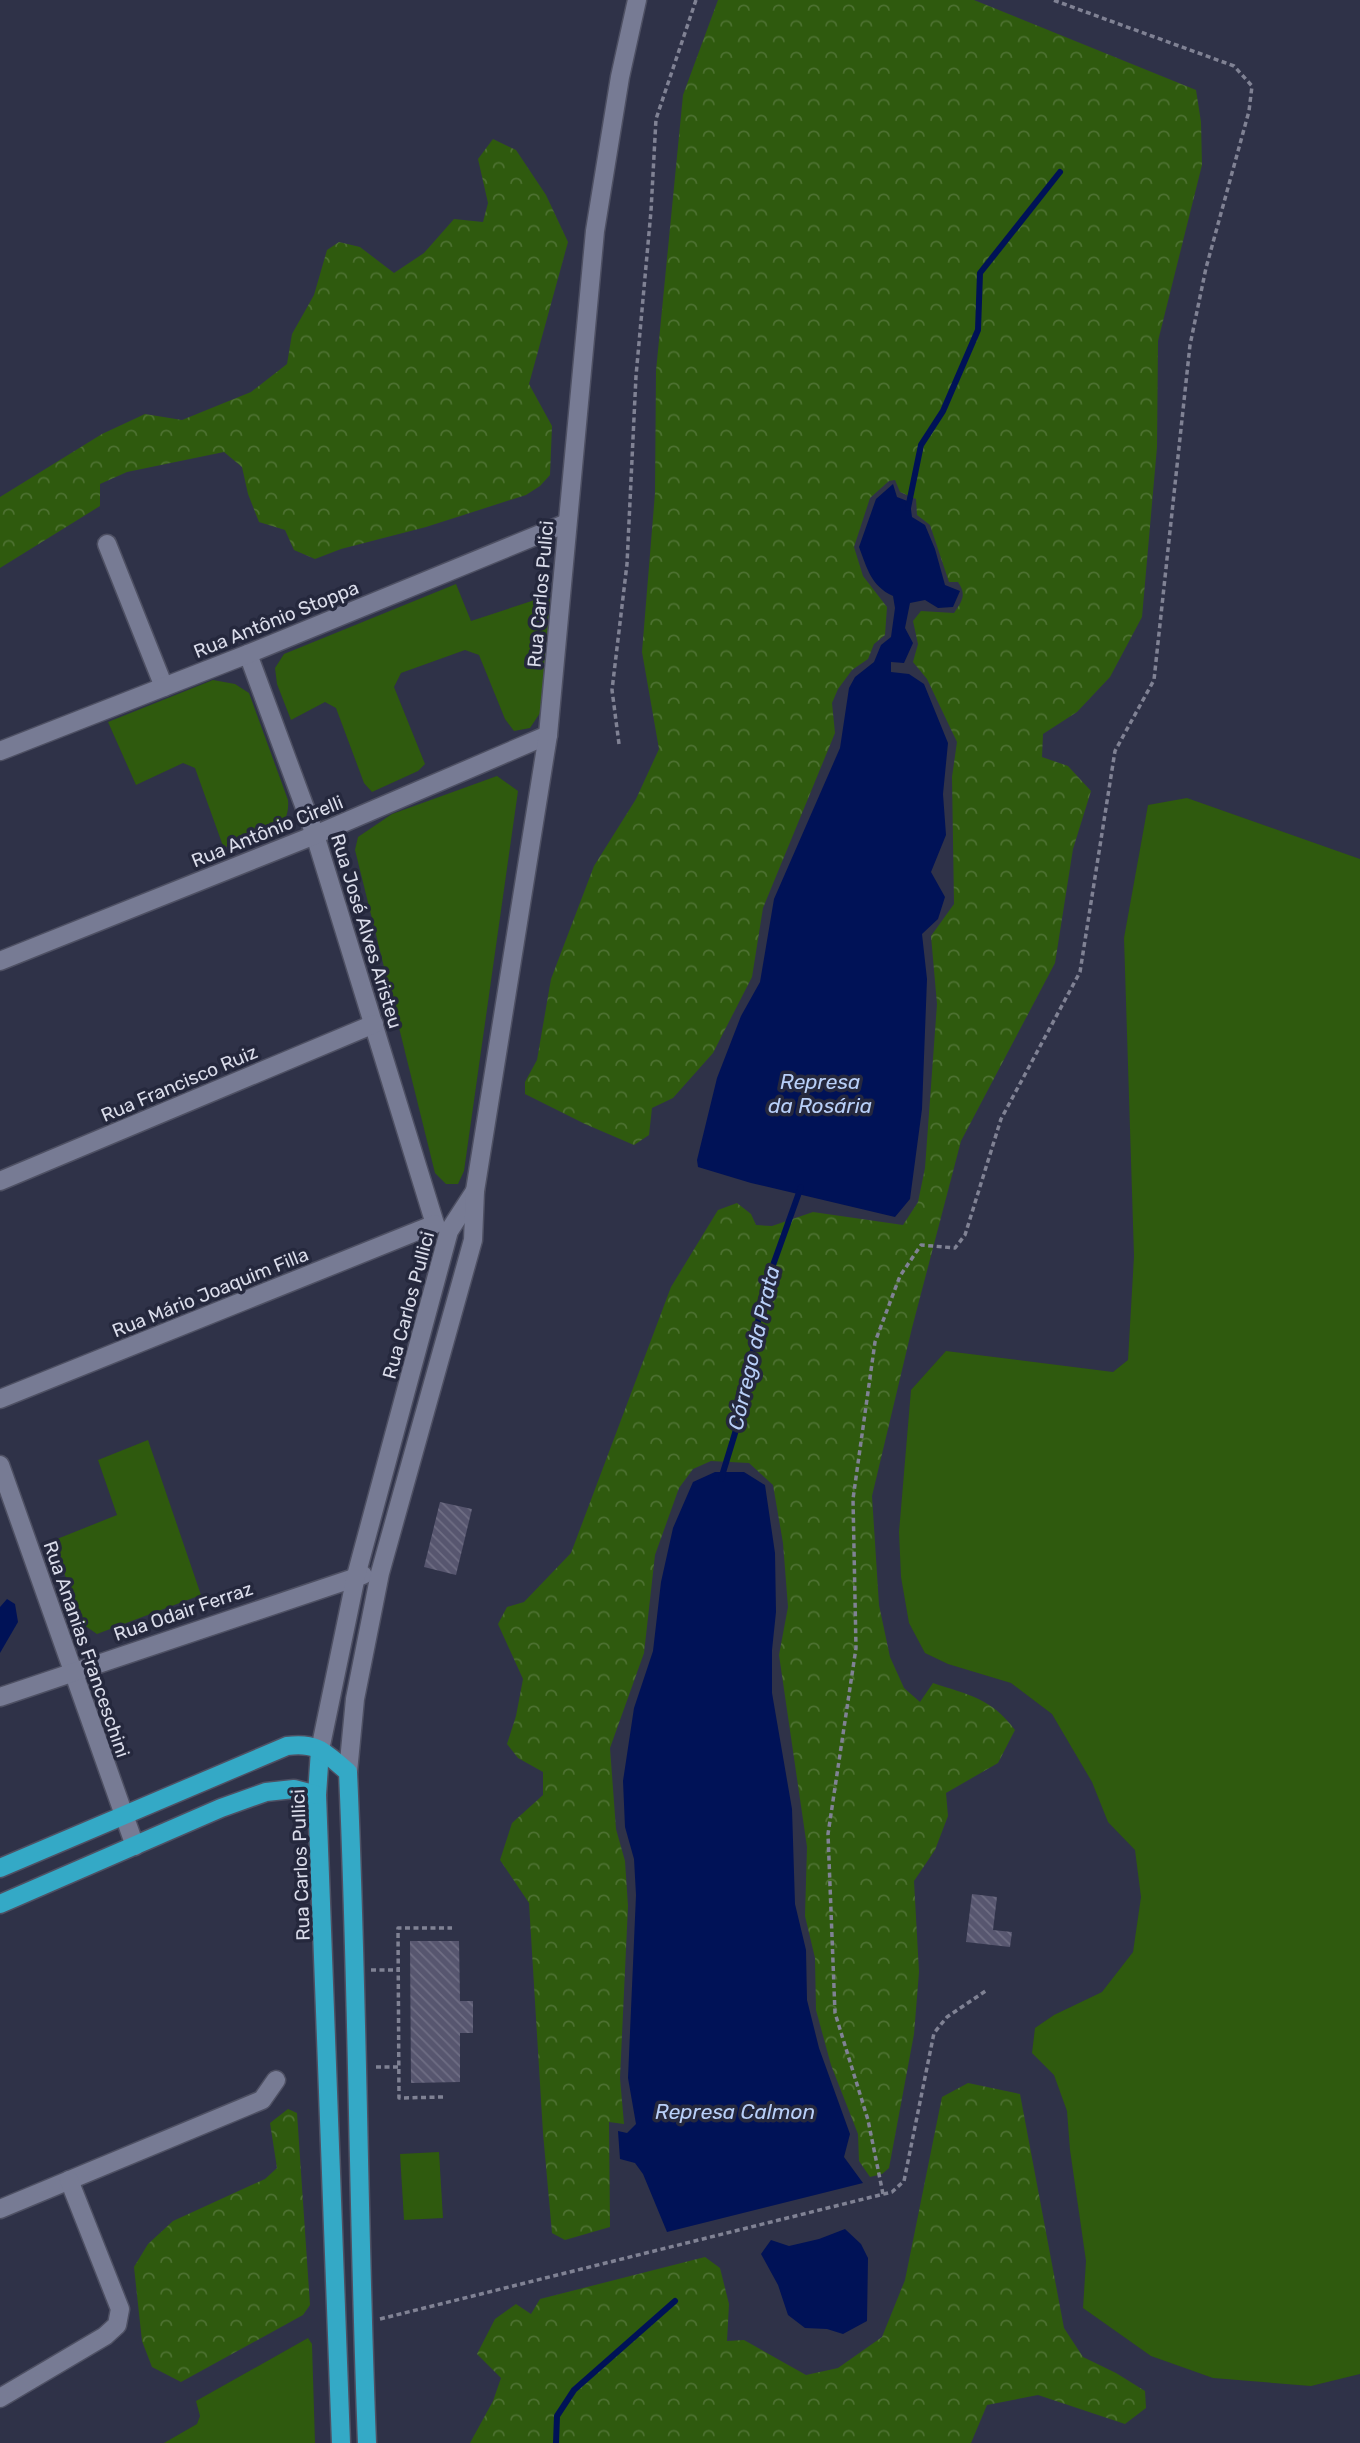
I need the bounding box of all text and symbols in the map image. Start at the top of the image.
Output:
street label: Rua Carlos Pulici [523,520,558,668]
street label: Rua Antônio Stoppa [190,576,362,663]
street label: Rua Antônio Cirelli [188,791,346,872]
street label: Rua José Alves Aristeu [326,831,407,1031]
street label: Rua Francisco Ruiz [97,1040,261,1127]
water label: Represa da Rosária [768,1069,872,1118]
street label: Rua Carlos Pullici [378,1229,439,1381]
street label: Rua Mário Joaquim Filla [109,1243,312,1342]
water label: Córrego da Prata [722,1263,785,1432]
street label: Rua Ananias Franceschini [39,1538,134,1761]
street label: Rua Odair Ferraz [111,1577,256,1646]
street label: Rua Carlos Pullici [286,1789,315,1941]
water label: Represa Calmon [655,2099,815,2124]

